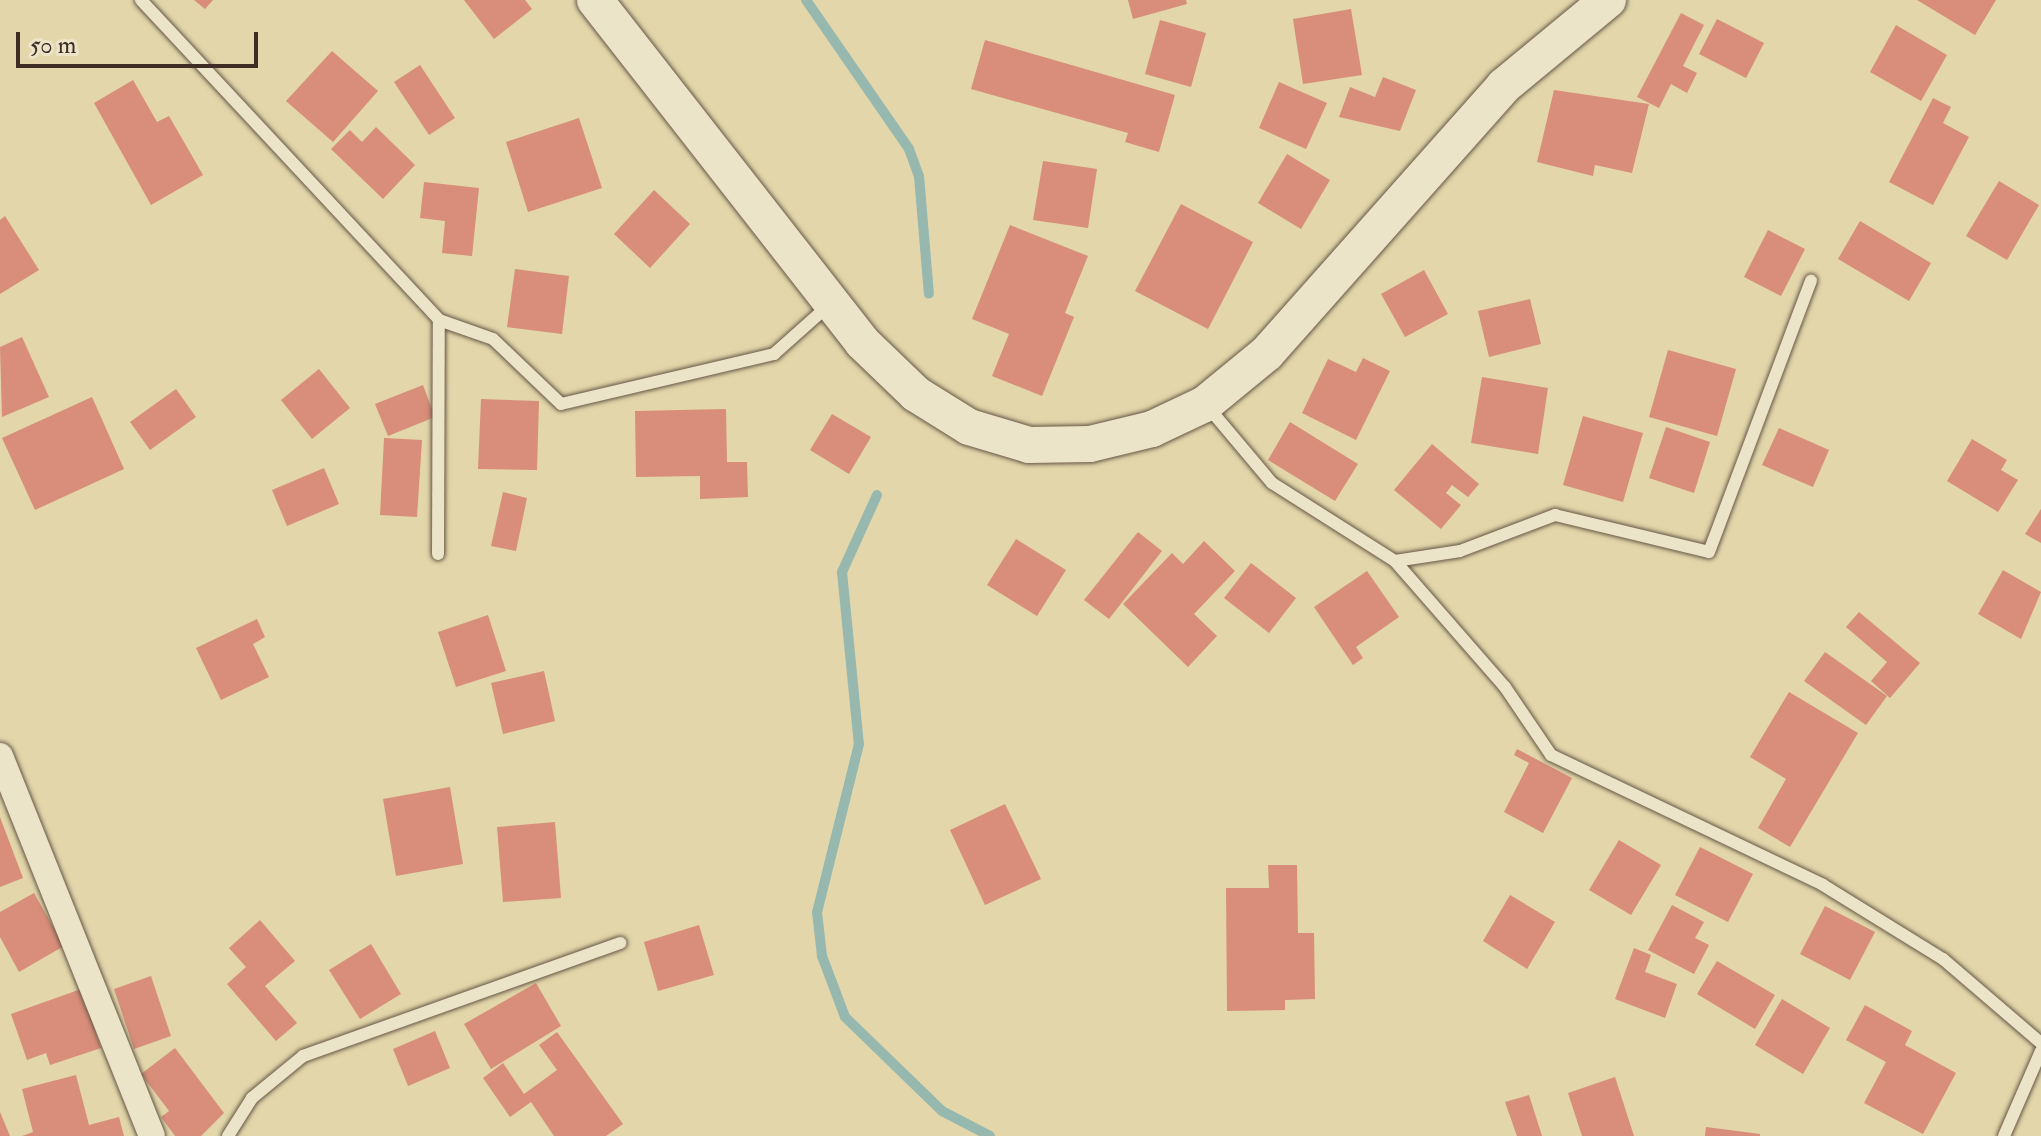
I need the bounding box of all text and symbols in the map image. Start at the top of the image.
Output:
scale bar [20,16,262,66]
text: 50 m [30,30,76,61]

